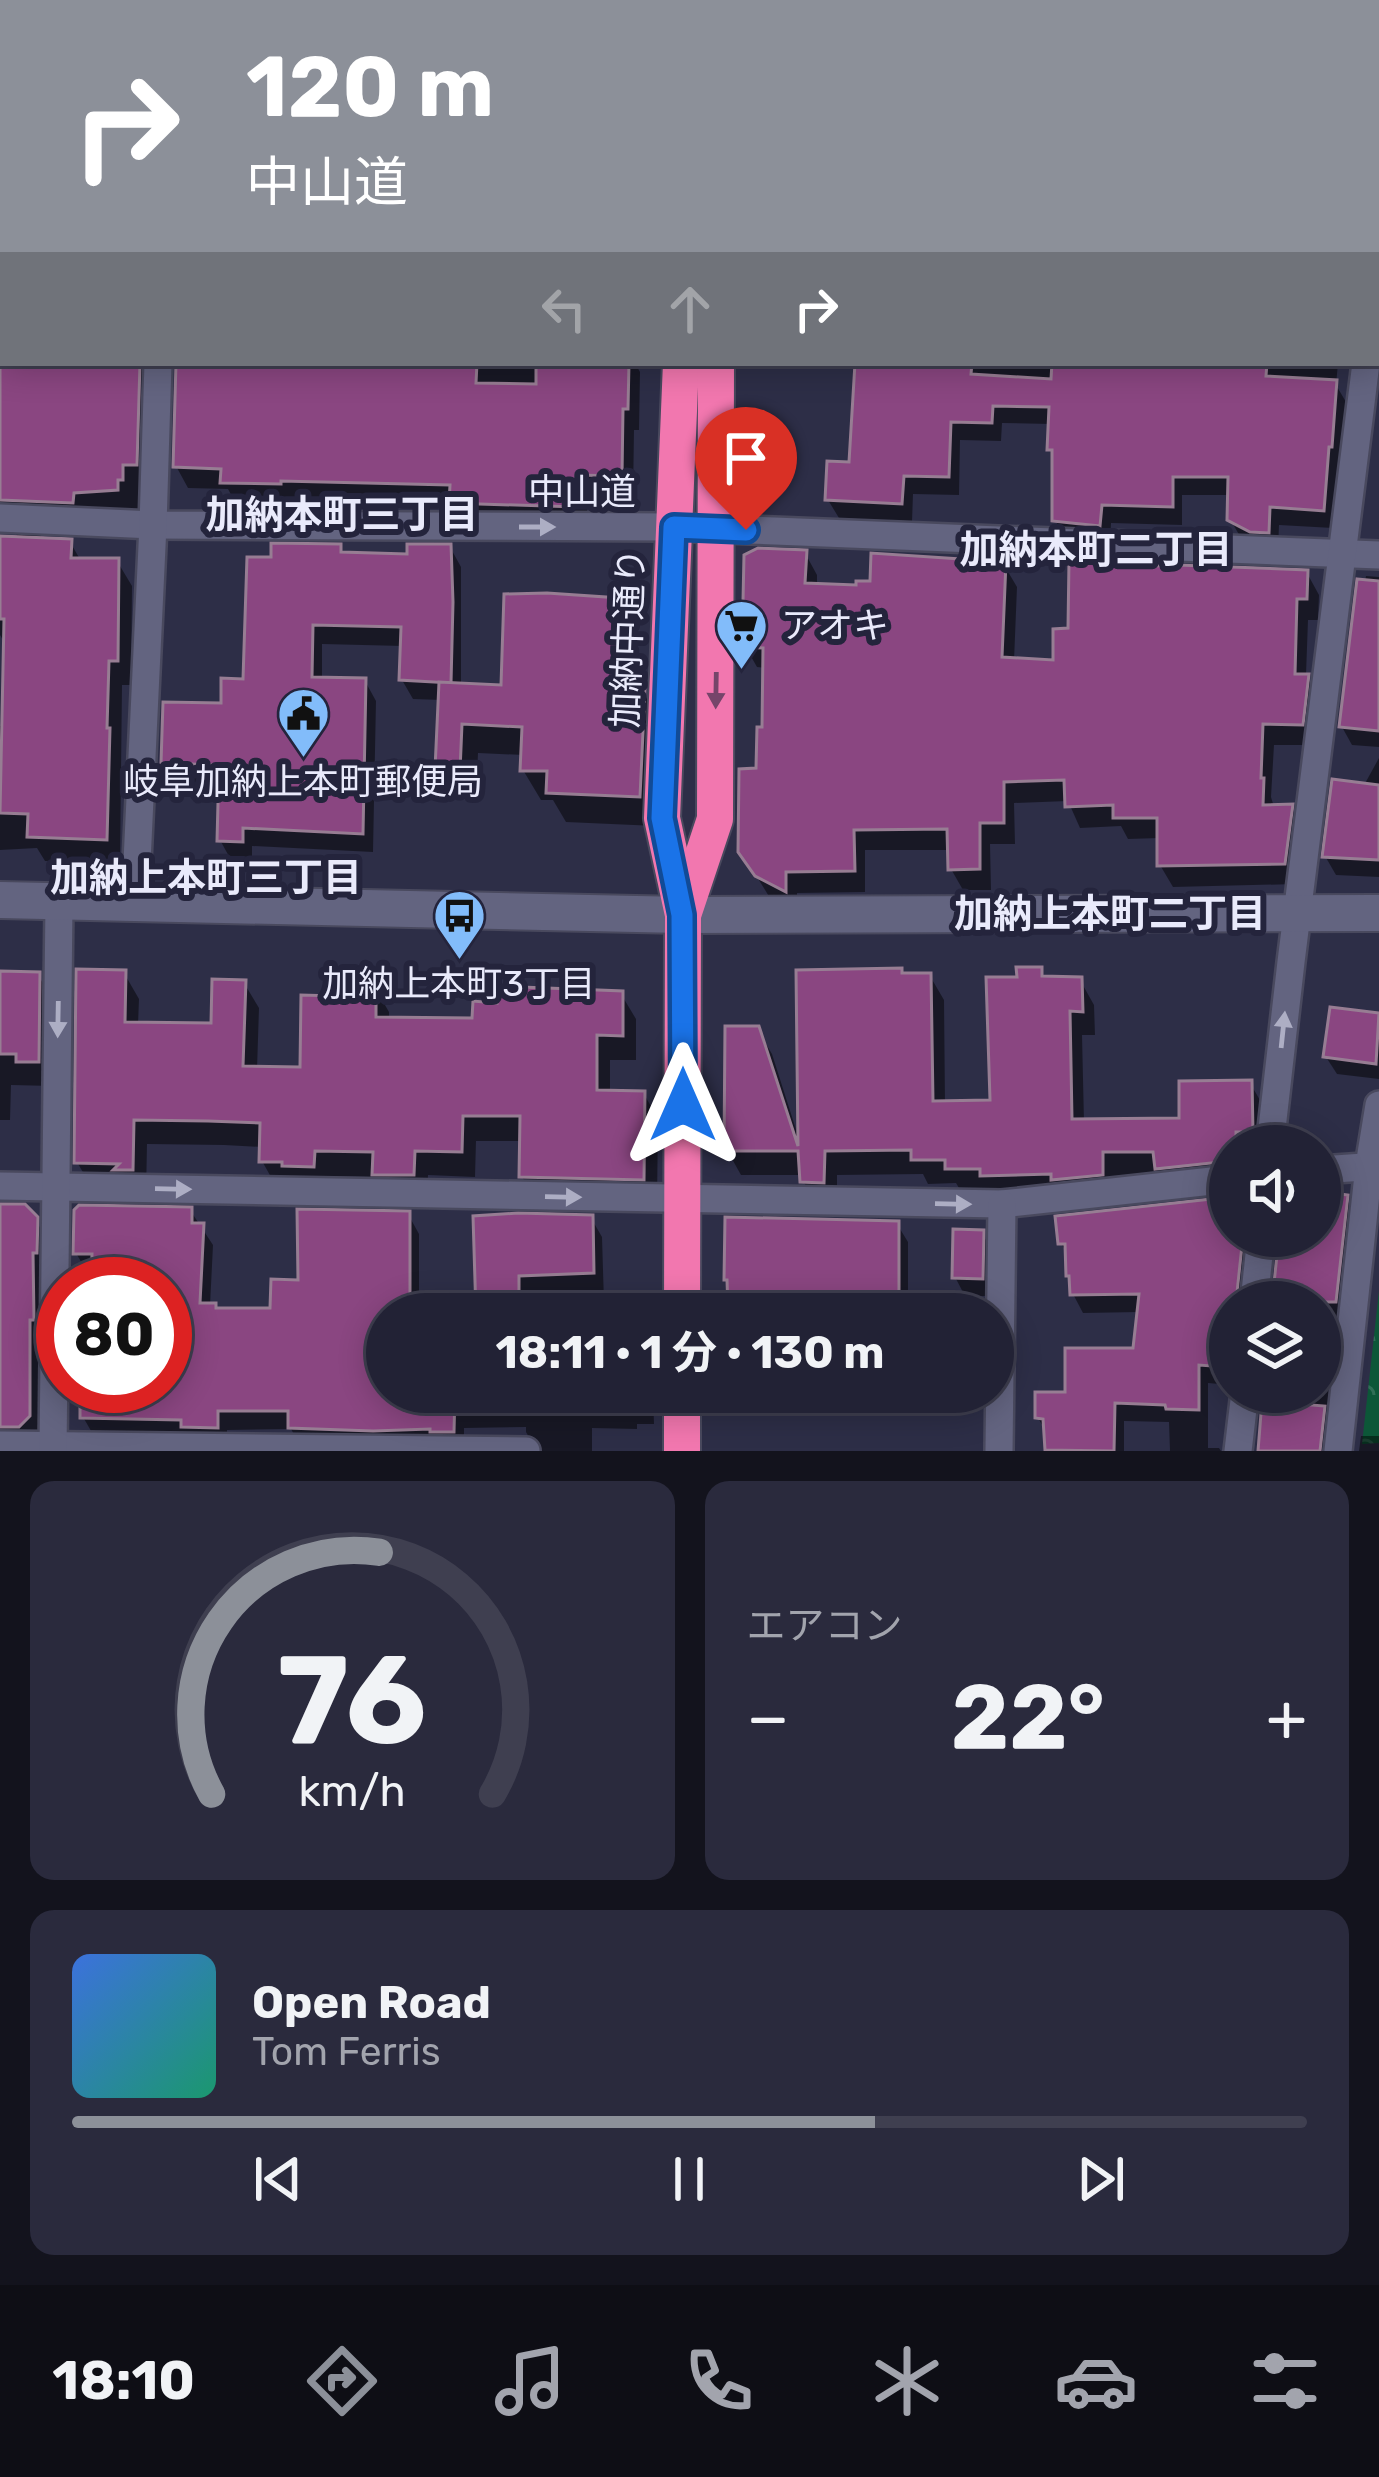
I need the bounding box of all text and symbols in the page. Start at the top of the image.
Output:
text: 120 m [246,37,494,137]
icon: right [48,48,204,204]
text: 中山道 [246,151,408,215]
icon: left [531,276,597,342]
icon: ahead [657,276,723,342]
icon: right [783,276,849,342]
pin [695,407,797,530]
icon: arrive [713,425,779,491]
street label: 中山道 [528,470,636,513]
district label: 加納本町三丁目 [205,492,479,538]
one-way arrow [519,517,557,537]
district label: 加納本町二丁目 [959,527,1233,573]
street label: 加納中通り [603,547,653,729]
supermarket icon: アオキ [714,597,770,671]
place label: アオキ [781,604,889,647]
one-way arrow [706,672,726,710]
public building icon: 岐阜加納上本町郵便局 [275,685,331,759]
place label: 岐阜加納上本町郵便局 [123,760,483,803]
district label: 加納上本町三丁目 [50,855,362,901]
bus stop icon: 加納上本町3丁目 [431,887,487,961]
district label: 加納上本町二丁目 [954,891,1266,937]
place label: 加納上本町3丁目 [322,962,596,1005]
one-way arrow [48,1001,67,1039]
one-way arrow [1274,1011,1293,1048]
position arrow [620,1042,746,1168]
map controls [1209,1125,1341,1413]
button: sound [1209,1125,1341,1257]
one-way arrow [155,1180,193,1199]
one-way arrow [545,1188,583,1207]
one-way arrow [935,1194,973,1213]
speed limit sign: 80 [36,1257,192,1413]
button: layers [1209,1281,1341,1413]
text: 18:11 · 1 分 · 130 m [495,1326,885,1379]
text: エアコン [747,1603,903,1649]
text: 76 [277,1626,427,1774]
text: 22° [951,1664,1105,1771]
text: − [747,1678,789,1757]
text: + [1266,1678,1307,1757]
text: km/h [299,1765,406,1816]
text: Open Road [252,1976,491,2029]
text: Tom Ferris [252,2029,441,2075]
icon: previous [245,2146,311,2212]
icon: pause [656,2146,722,2212]
icon: next [1068,2146,1134,2212]
icon: directions [300,2339,384,2423]
icon: music [488,2339,572,2423]
icon: phone [677,2339,761,2423]
icon: climate [865,2339,949,2423]
icon: car [1054,2339,1138,2423]
icon: filters [1243,2339,1327,2423]
text: 18:10 [52,2349,195,2413]

